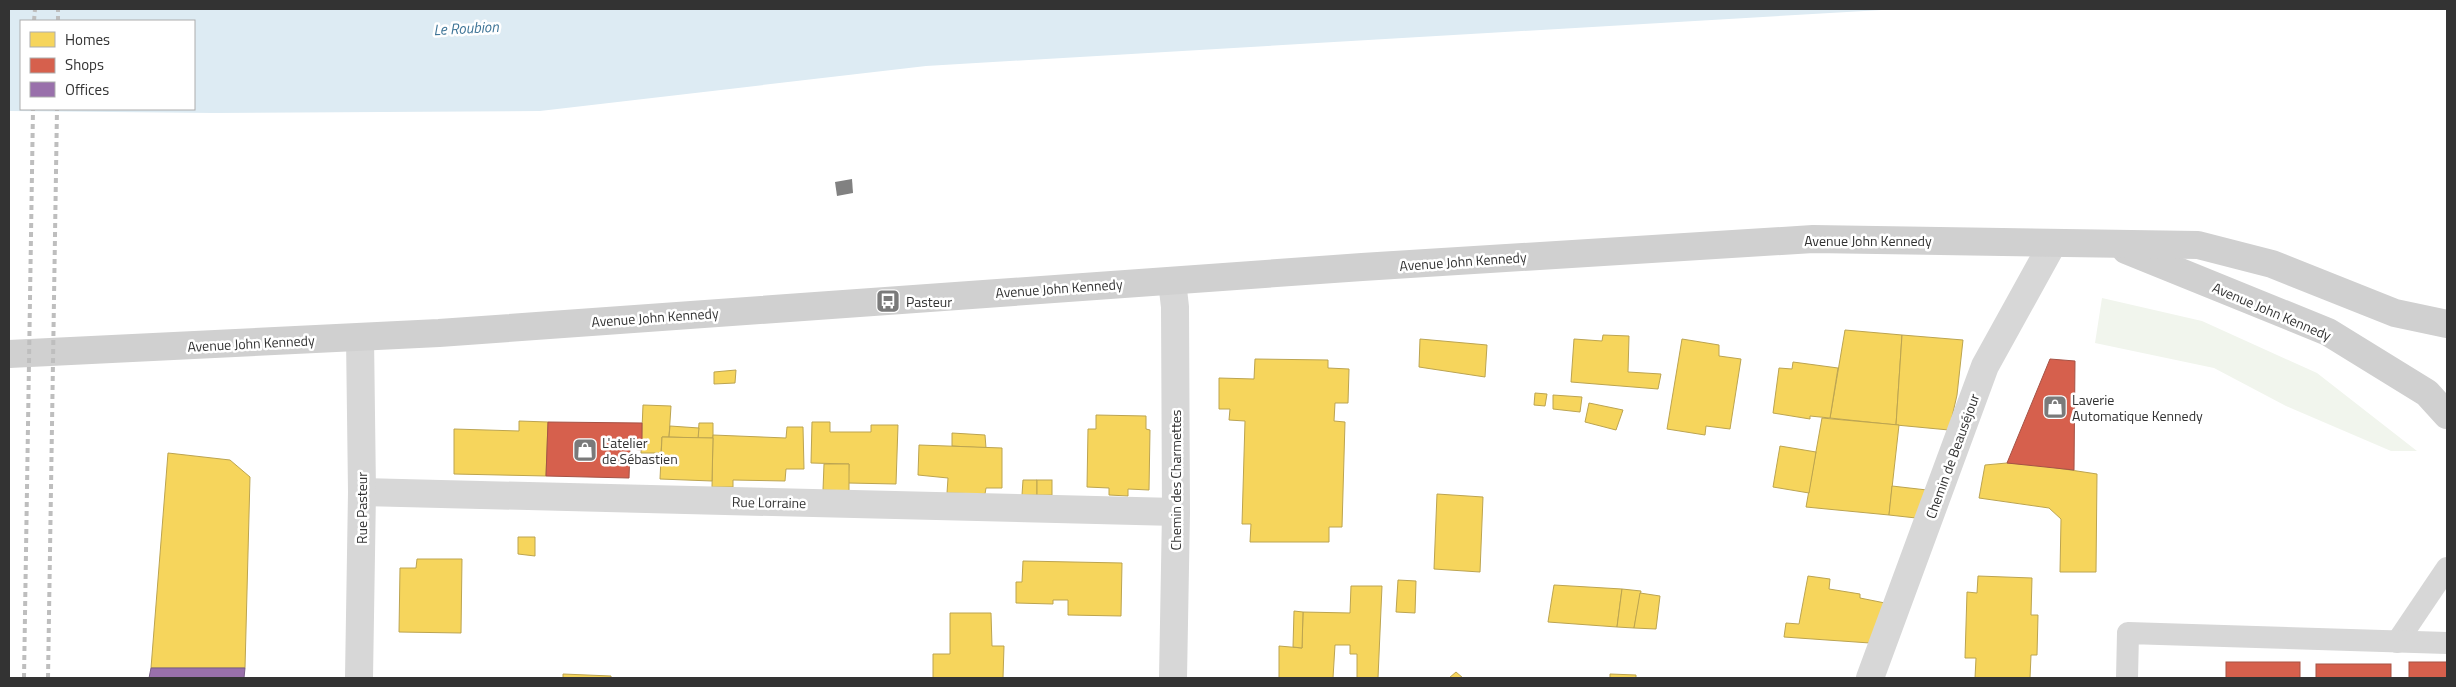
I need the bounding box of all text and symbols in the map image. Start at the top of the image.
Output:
water label: Le Roubion [433,15,500,41]
legend [20,20,195,110]
text: Homes [65,28,110,51]
text: Shops [65,53,104,76]
text: Offices [65,78,109,101]
street label: Avenue John Kennedy [1804,230,1932,251]
street label: Avenue John Kennedy [1399,246,1528,276]
street label: Avenue John Kennedy [995,273,1124,303]
street label: Avenue John Kennedy [2209,276,2335,346]
bus stop icon: Pasteur [875,288,901,314]
place label: Pasteur [906,291,952,312]
street label: Avenue John Kennedy [591,302,720,332]
street label: Avenue John Kennedy [187,329,315,357]
place label: Laverie Automatique Kennedy [2072,389,2203,426]
street label: Chemin de Beauséjour [1920,390,1984,521]
shop icon: Laverie Automatique Kennedy [2042,394,2068,420]
street label: Chemin des Charmettes [1165,410,1186,550]
place label: L'atelier de Sébastien [602,432,678,469]
shop icon: L'atelier de Sébastien [572,437,598,463]
street label: Rue Pasteur [351,472,372,544]
street label: Rue Lorraine [732,491,806,513]

